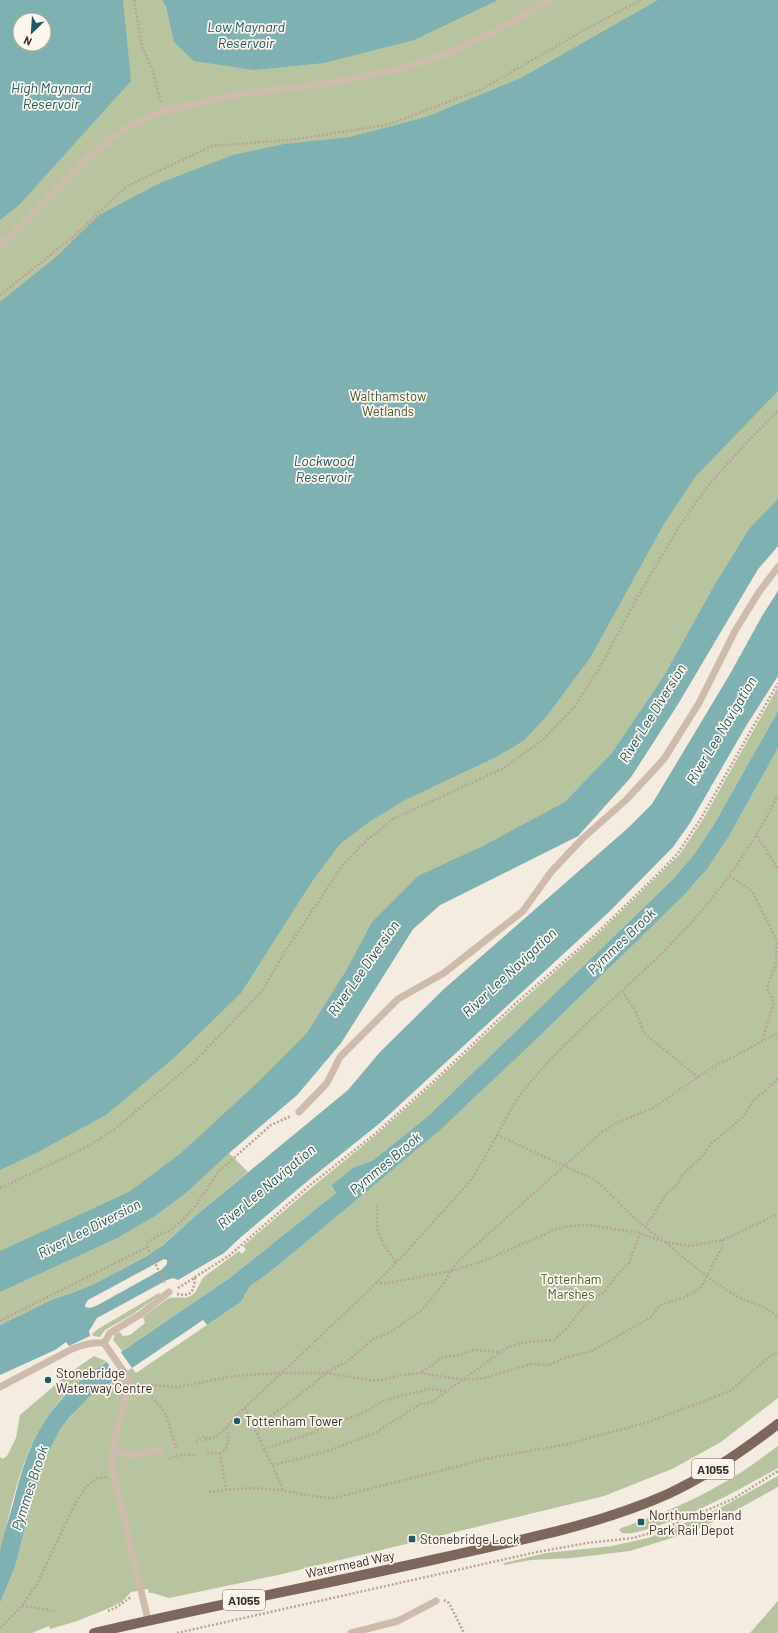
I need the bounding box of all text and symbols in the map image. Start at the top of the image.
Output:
north arrow [12,12,52,52]
water label: Low Maynard Reservoir [207,18,285,51]
text: N [21,34,34,49]
water label: High Maynard Reservoir [11,79,92,112]
park label: Walthamstow Wetlands [350,388,426,419]
water label: Lockwood Reservoir [294,452,355,485]
water label: River Lee Diversion [615,661,689,765]
water label: River Lee Navigation [682,673,760,787]
water label: Pymmes Brook [583,904,659,978]
water label: River Lee Diversion [324,917,402,1019]
water label: River Lee Navigation [459,924,559,1020]
water label: Pymmes Brook [346,1128,424,1198]
water label: River Lee Navigation [214,1140,318,1232]
water label: River Lee Diversion [35,1195,143,1261]
park label: Tottenham Marshes [540,1271,602,1302]
place label: Stonebridge Waterway Centre [56,1365,153,1396]
marker: Stonebridge Waterway Centre [43,1375,53,1385]
place label: Tottenham Tower [245,1413,343,1429]
marker: Tottenham Tower [232,1416,242,1426]
water label: Pymmes Brook [7,1443,51,1532]
road number: A1055 [692,1459,734,1479]
place label: Northumberland Park Rail Depot [649,1507,742,1538]
marker: Northumberland Park Rail Depot [636,1517,646,1527]
place label: Stonebridge Lock [420,1531,520,1547]
marker: Stonebridge Lock [407,1534,417,1544]
street label: Watermead Way [304,1547,396,1581]
road number: A1055 [223,1590,265,1610]

